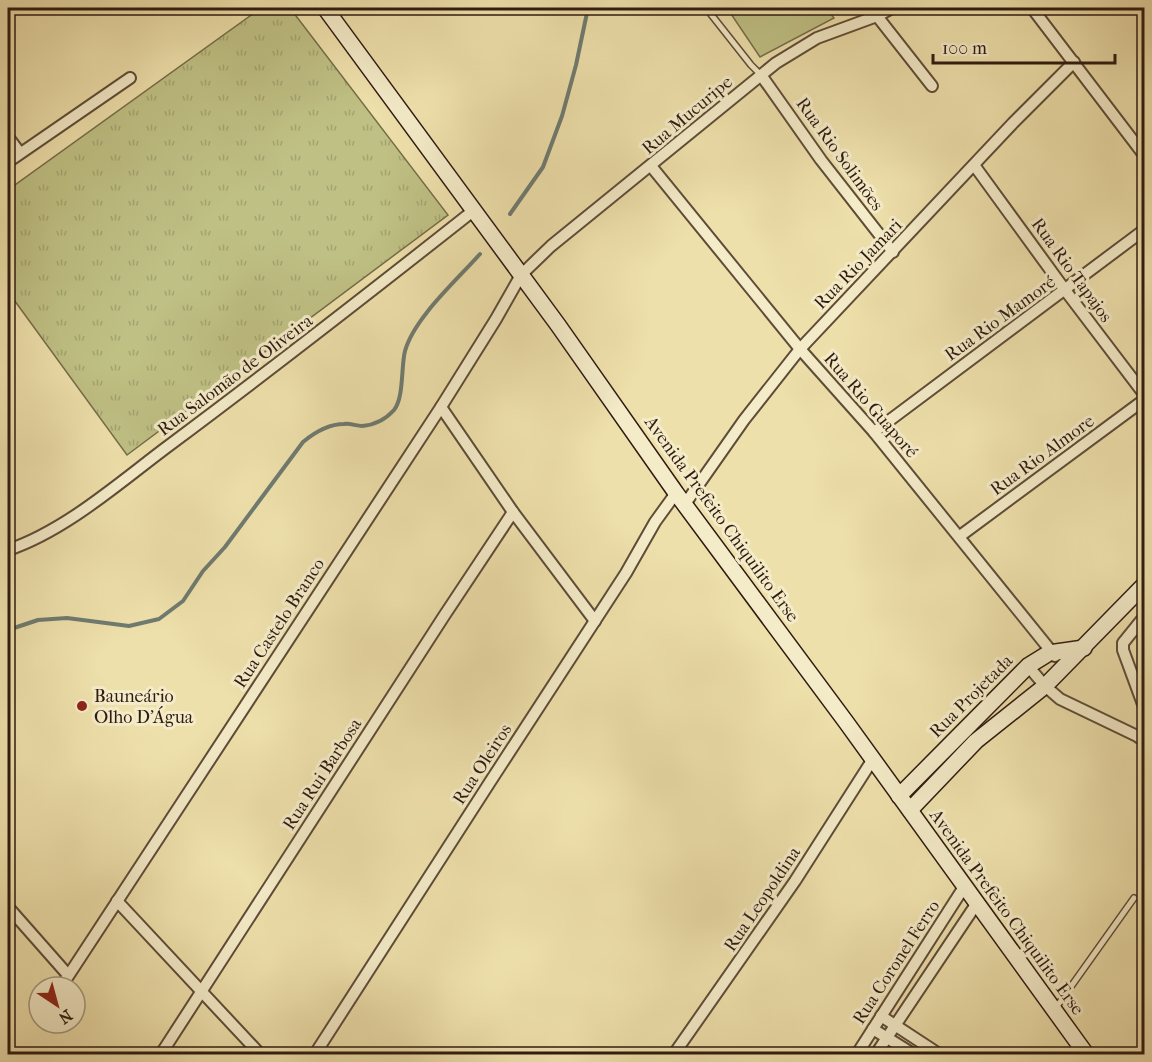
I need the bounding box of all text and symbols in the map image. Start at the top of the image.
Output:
scale bar [933,27,1114,65]
text: 100 m [942,38,987,59]
street label: Rua Mucuripe [638,72,737,159]
street label: Rua Rio Solimões [792,94,888,215]
street label: Rua Rio Jamari [810,214,907,314]
street label: Rua Rio Tapajos [1027,214,1117,327]
street label: Rua Rio Mamoré [941,271,1060,366]
street label: Rua Salomão de Oliveira [154,310,317,441]
street label: Rua Rio Guaporé [819,348,922,462]
street label: Rua Rio Almore [986,411,1098,500]
street label: Avenida Prefeito Chiquilito Erse [639,412,803,626]
street label: Rua Castelo Branco [230,554,329,692]
street label: Rua Projetada [925,650,1018,742]
place label: Bauneário Olho D'Água [94,686,194,728]
marker: Bauneário Olho D'Água [75,699,89,713]
street label: Rua Rui Barbosa [279,714,367,834]
street label: Rua Oleiros [449,720,516,808]
street label: Avenida Prefeito Chiquilito Erse [924,805,1088,1019]
street label: Rua Leopoldina [720,842,805,956]
street label: Rua Coronel Ferro [848,896,944,1028]
north arrow [27,975,87,1035]
text: N [54,1005,76,1028]

